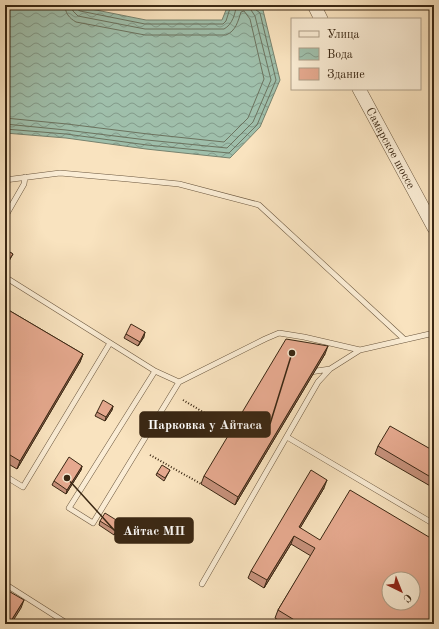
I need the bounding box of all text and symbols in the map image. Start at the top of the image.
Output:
legend [291,18,421,90]
text: Улица [327,29,360,41]
text: Вода [327,49,353,61]
text: Здание [327,69,365,81]
street label: Самарское шоссе [363,106,417,191]
callout: Парковка у Айтаса [140,412,270,437]
text: Парковка у Айтаса [148,419,263,432]
callout: Айтас МП [115,518,193,543]
text: Айтас МП [123,525,185,538]
north arrow [381,571,421,611]
text: С [400,591,413,604]

